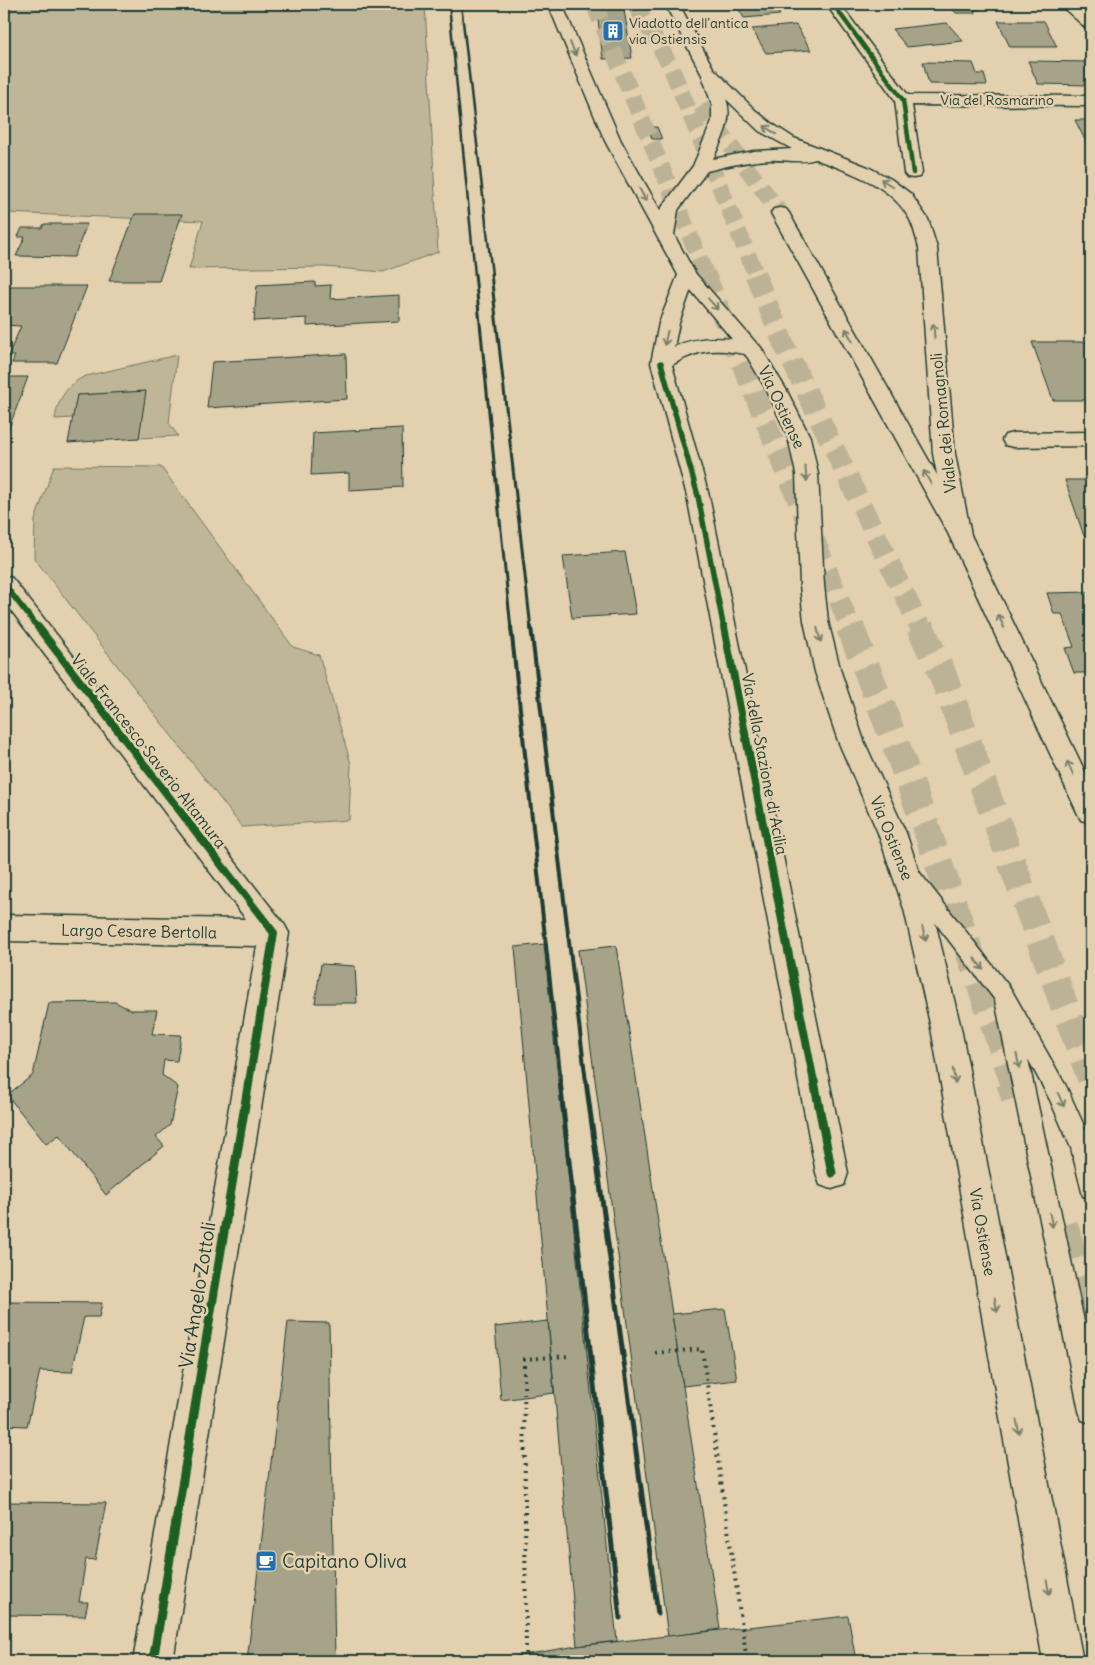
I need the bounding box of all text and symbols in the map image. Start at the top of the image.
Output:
place label: Viadotto dell'antica via Ostiensis [629,14,749,48]
building icon: Viadotto dell'antica via Ostiensis [601,19,625,43]
one-way arrow [569,41,579,56]
street label: Via del Rosmarino [940,91,1054,109]
one-way arrow [763,125,777,136]
one-way arrow [880,178,894,188]
one-way arrow [638,188,648,203]
one-way arrow [707,297,719,310]
one-way arrow [930,323,939,339]
one-way arrow [843,328,853,342]
one-way arrow [661,329,670,345]
street label: Viale dei Romagnoli [926,352,960,494]
street label: Via Ostiense [754,362,810,452]
one-way arrow [801,465,811,481]
one-way arrow [922,470,932,485]
one-way arrow [995,614,1005,629]
one-way arrow [815,627,825,643]
street label: Viale Francesco Saverio Altamura [67,650,231,852]
street label: Via della Stazione di Acilia [738,671,792,857]
one-way arrow [1065,761,1075,776]
street label: Via Ostiense [866,793,918,883]
street label: Largo Cesare Bertolla [61,920,217,942]
one-way arrow [920,926,929,942]
one-way arrow [974,957,985,970]
one-way arrow [1014,1052,1023,1068]
one-way arrow [950,1068,960,1084]
one-way arrow [1057,1092,1067,1107]
street label: Via Ostiense [965,1186,1001,1278]
one-way arrow [1047,1211,1056,1227]
street label: Via Angelo Zottoli [174,1220,220,1370]
one-way arrow [992,1296,1001,1312]
one-way arrow [1014,1419,1024,1435]
cafe icon: Capitano Oliva [254,1549,278,1573]
place label: Capitano Oliva [282,1549,407,1573]
one-way arrow [1044,1578,1054,1594]

